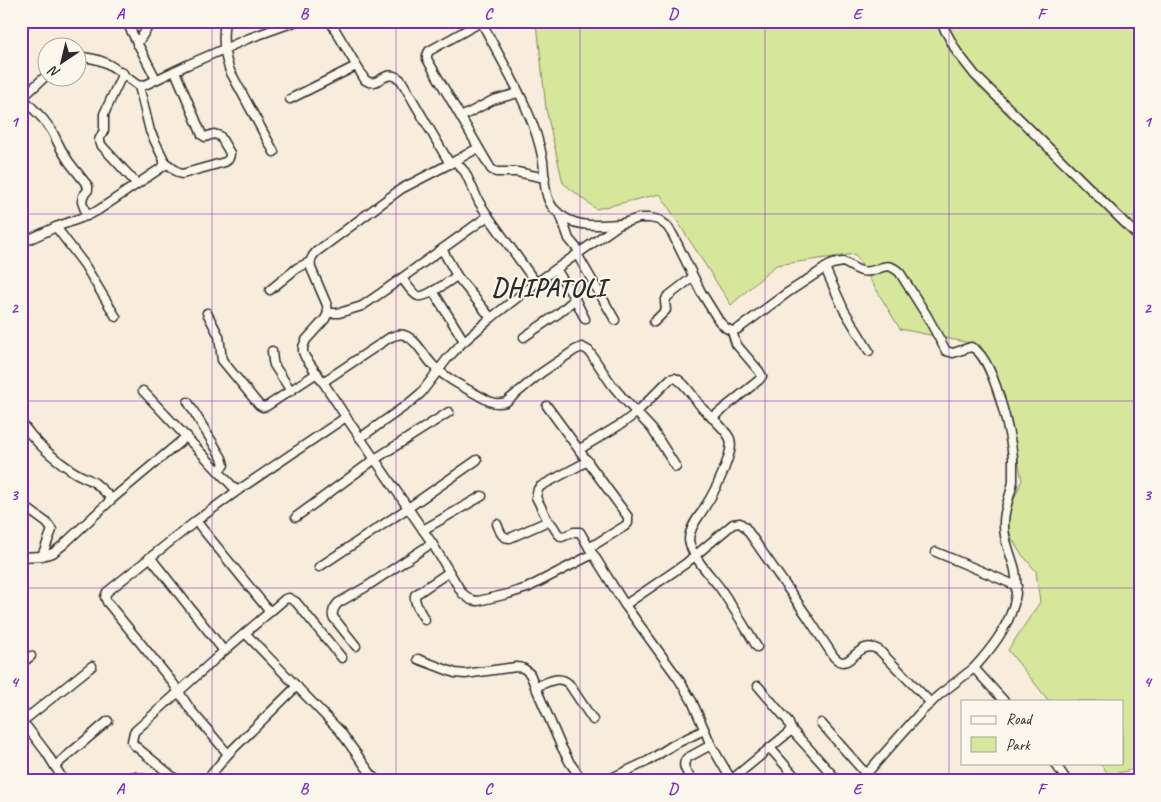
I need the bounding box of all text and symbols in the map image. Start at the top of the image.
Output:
text: A [116,4,126,24]
text: B [300,4,310,24]
text: C [484,4,494,24]
text: D [668,4,679,24]
text: E [853,4,864,24]
text: F [1037,4,1048,24]
north arrow [38,38,88,88]
text: N [44,61,63,82]
text: 1 [10,112,19,132]
text: 1 [1143,112,1152,132]
district label: DHIPATOLI [492,272,611,304]
text: 2 [10,298,19,318]
text: 2 [1143,298,1152,318]
text: 3 [10,485,19,505]
text: 3 [1143,485,1152,505]
text: 4 [10,672,19,692]
text: 4 [1143,672,1152,692]
legend [961,700,1124,764]
text: Road [1006,710,1033,729]
text: Park [1006,736,1031,755]
text: A [116,779,126,799]
text: B [300,779,310,799]
text: C [484,779,494,799]
text: D [668,779,679,799]
text: E [853,779,864,799]
text: F [1037,779,1048,799]

